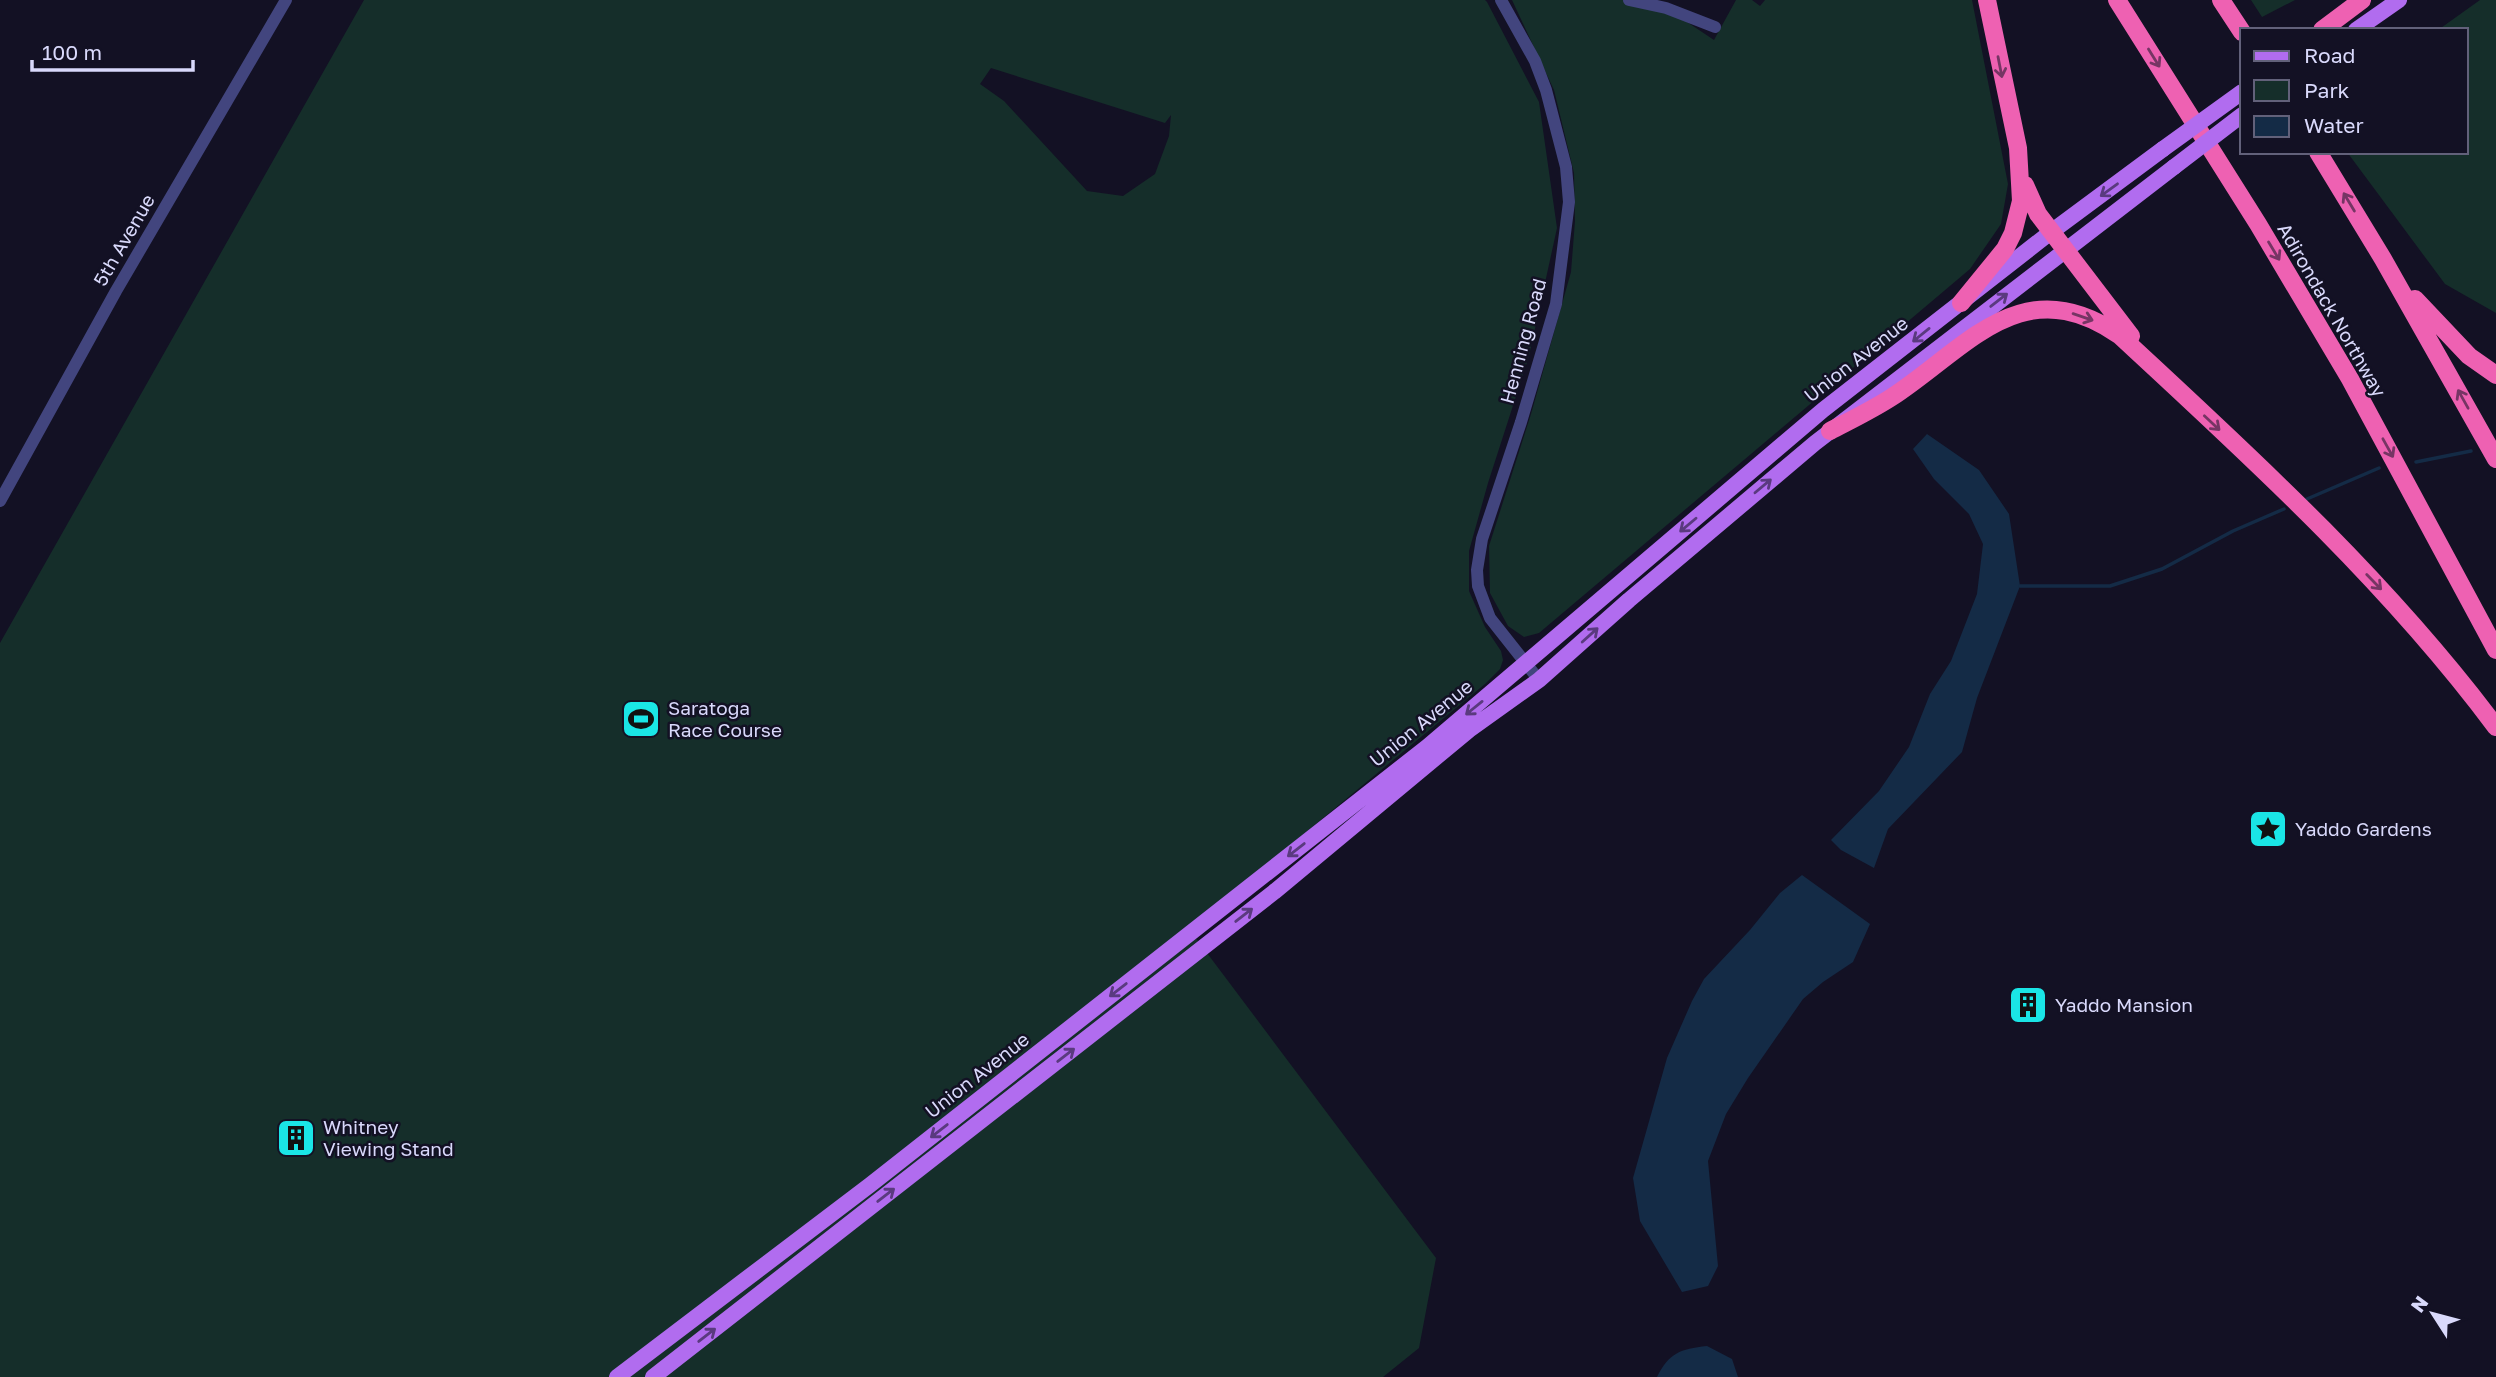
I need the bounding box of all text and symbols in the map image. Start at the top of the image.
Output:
scale bar [32,28,192,72]
legend [2240,28,2468,154]
text: 100 m [42,39,102,65]
text: Road [2304,42,2355,68]
one-way arrow [2147,47,2161,67]
one-way arrow [1994,55,2008,78]
text: Park [2304,77,2350,103]
text: Water [2304,112,2364,138]
one-way arrow [2099,182,2118,197]
street label: 5th Avenue [88,190,159,290]
one-way arrow [2341,193,2355,213]
street label: Adirondack Northway [2273,219,2392,401]
one-way arrow [2267,241,2281,261]
street label: Henning Road [1495,276,1550,406]
one-way arrow [1990,293,2008,308]
street label: Union Avenue [1799,311,1912,406]
one-way arrow [2072,312,2094,324]
one-way arrow [1912,327,1930,343]
one-way arrow [2456,389,2469,410]
one-way arrow [2203,414,2220,431]
one-way arrow [2382,437,2395,458]
one-way arrow [1753,478,1771,494]
one-way arrow [1679,517,1697,533]
one-way arrow [2366,573,2383,590]
one-way arrow [1581,626,1598,643]
street label: Union Avenue [1365,674,1477,771]
place label: Saratoga Race Course [668,696,782,741]
sports icon: Saratoga Race Course [620,698,662,740]
one-way arrow [1466,700,1484,716]
place icon: Yaddo Gardens [2247,808,2289,850]
place label: Yaddo Gardens [2295,817,2432,840]
one-way arrow [1288,842,1306,857]
one-way arrow [1235,907,1253,922]
one-way arrow [1109,983,1127,998]
building icon: Yaddo Mansion [2007,984,2049,1026]
place label: Yaddo Mansion [2055,993,2193,1016]
street label: Union Avenue [920,1027,1033,1122]
one-way arrow [1056,1048,1074,1063]
place label: Whitney Viewing Stand [323,1115,454,1160]
building icon: Whitney Viewing Stand [275,1117,317,1159]
one-way arrow [930,1124,949,1139]
one-way arrow [877,1188,895,1203]
north arrow [2398,1279,2468,1349]
text: N [2405,1291,2432,1316]
one-way arrow [697,1328,715,1343]

